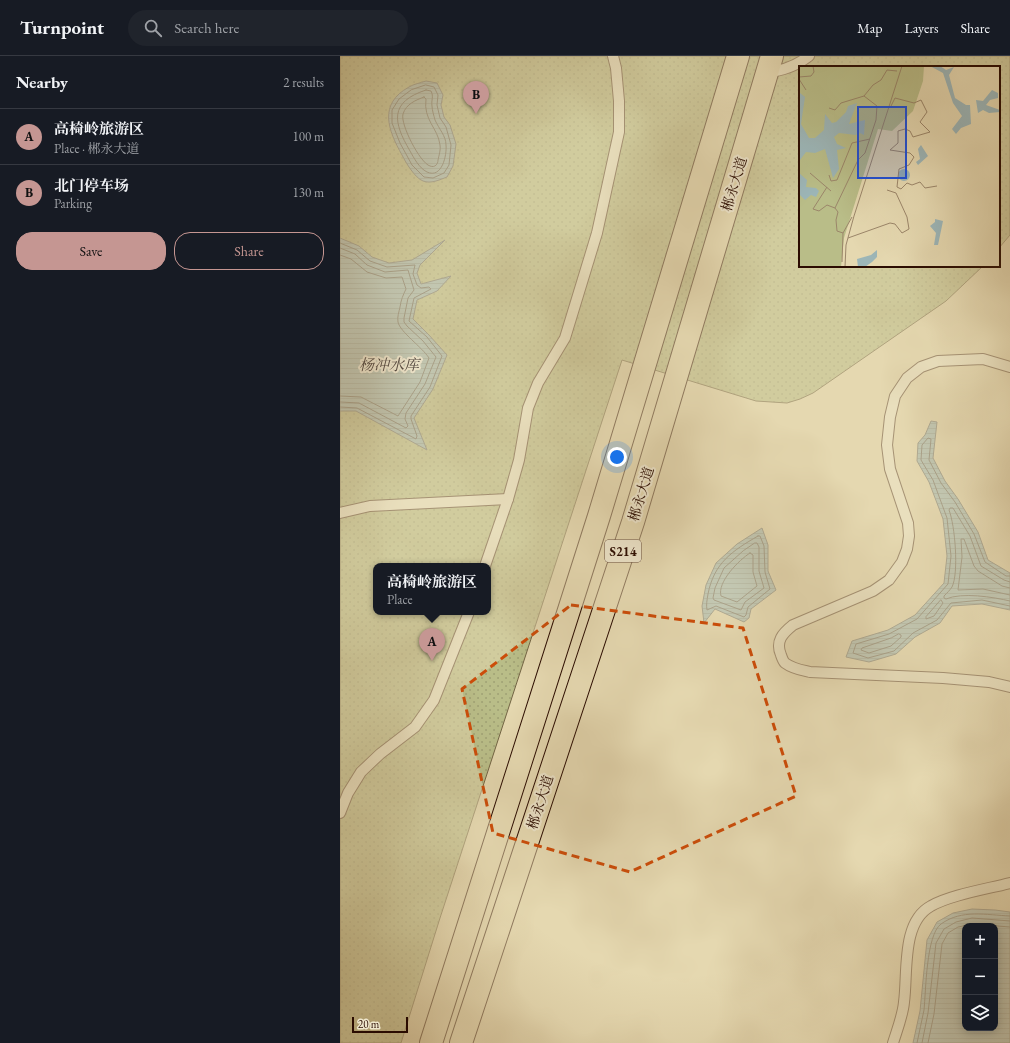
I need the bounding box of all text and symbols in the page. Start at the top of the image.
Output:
search box [128,10,408,46]
text: Turnpoint [20,15,104,40]
icon: search [142,17,164,39]
text: Search here [174,18,239,37]
text: Map [857,19,882,37]
text: Layers [904,19,939,37]
text: Share [961,19,990,37]
inset map [799,66,1000,267]
text: Nearby [16,71,68,93]
text: 2 results [283,74,324,91]
pin: B [463,81,489,114]
text: 高椅岭旅游区 [54,119,144,138]
text: A [24,128,34,145]
text: 100 m [293,128,324,145]
text: Place · 郴永大道 [54,140,139,157]
street label: 郴永大道 [717,155,751,213]
text: 北门停车场 [54,176,129,195]
text: B [25,184,33,201]
text: 130 m [293,184,324,201]
text: Parking [54,195,92,212]
button: Save [16,232,166,270]
button: Share [174,232,324,270]
water label: 杨冲水库 [359,355,422,374]
your location [607,447,627,467]
street label: 郴永大道 [624,465,658,523]
road number: S214 [605,540,641,562]
popup [373,563,491,615]
text: 高椅岭旅游区 [387,572,477,591]
text: Place [387,591,413,608]
pin: A [419,628,445,661]
street label: 郴永大道 [523,773,557,831]
map controls [962,923,998,1031]
button: + [962,923,998,959]
button: − [962,959,998,995]
button: layers [962,995,998,1031]
scale bar [352,1015,408,1034]
text: 20 m [358,1017,379,1031]

